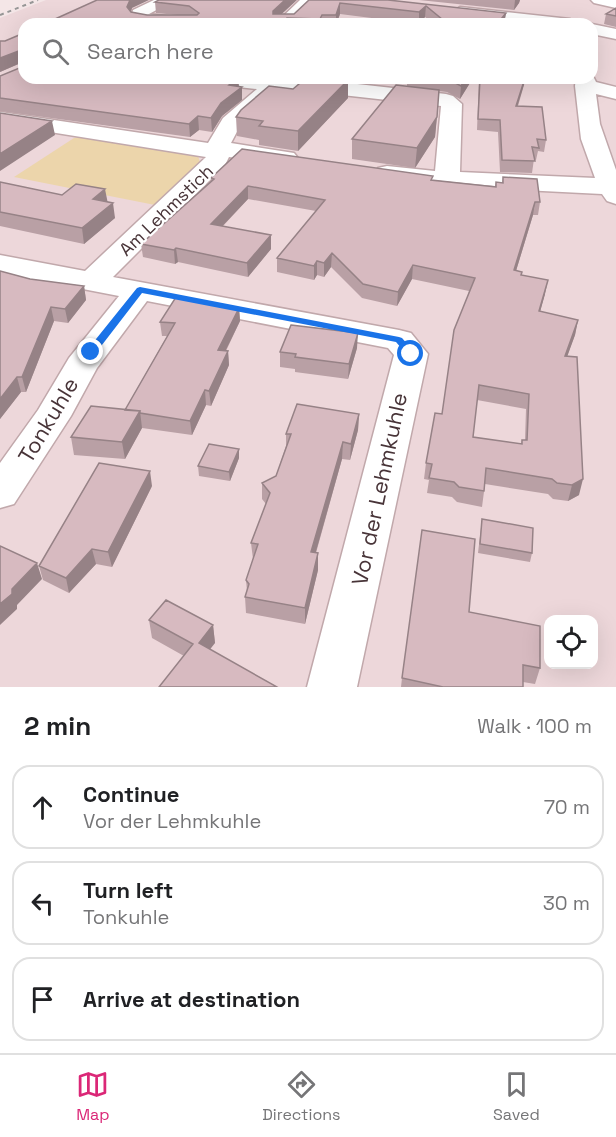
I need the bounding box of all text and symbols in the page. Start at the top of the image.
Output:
search box [18,18,598,84]
icon: search [39,35,72,68]
text: Search here [87,37,214,65]
street label: Am Lehmstich [114,159,218,261]
route end [77,338,103,364]
route start [397,340,423,366]
street label: Tonkuhle [12,372,84,468]
street label: Vor der Lehmkuhle [345,390,413,588]
map controls [544,615,598,669]
button: locate [544,615,598,669]
text: 2 min [24,709,91,743]
text: Walk · 100 m [477,713,592,739]
text: Continue [83,780,179,808]
icon: ahead [26,791,59,824]
text: 70 m [544,794,590,820]
text: Vor der Lehmkuhle [83,808,261,834]
text: Turn left [83,876,173,904]
icon: left [26,887,59,920]
text: 30 m [543,890,590,916]
text: Tonkuhle [83,904,169,930]
icon: arrive [26,983,59,1016]
text: Arrive at destination [83,985,300,1013]
tab: Map [76,1068,110,1125]
tab: Directions [262,1068,341,1125]
tab: Saved [493,1068,540,1125]

